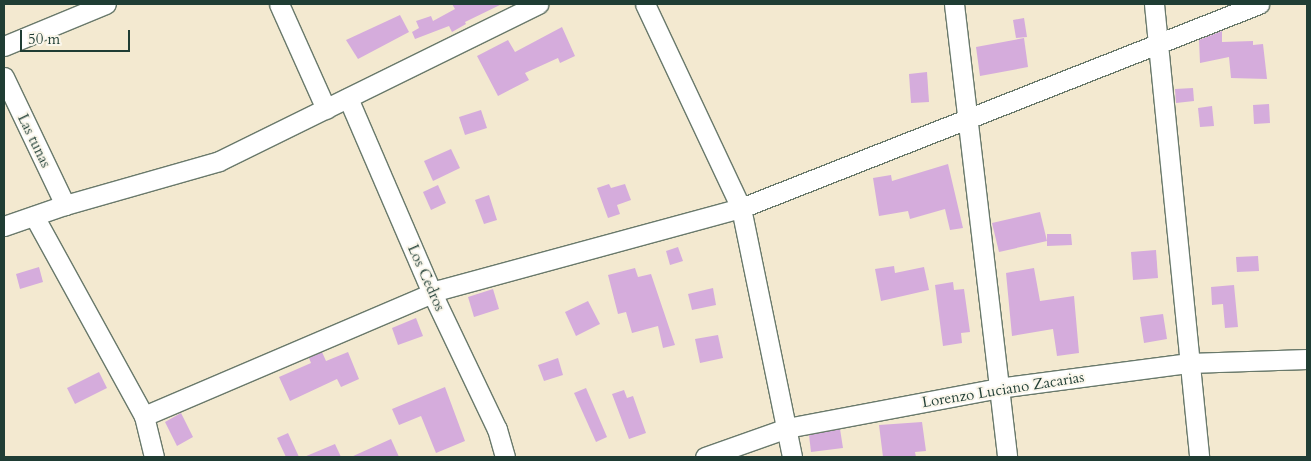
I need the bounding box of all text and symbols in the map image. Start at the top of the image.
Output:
scale bar [22,20,132,52]
text: 50 m [28,29,60,49]
street label: Las tunas [13,111,55,171]
street label: Los Cedros [403,242,449,314]
street label: Lorenzo Luciano Zacarias [921,368,1085,412]

